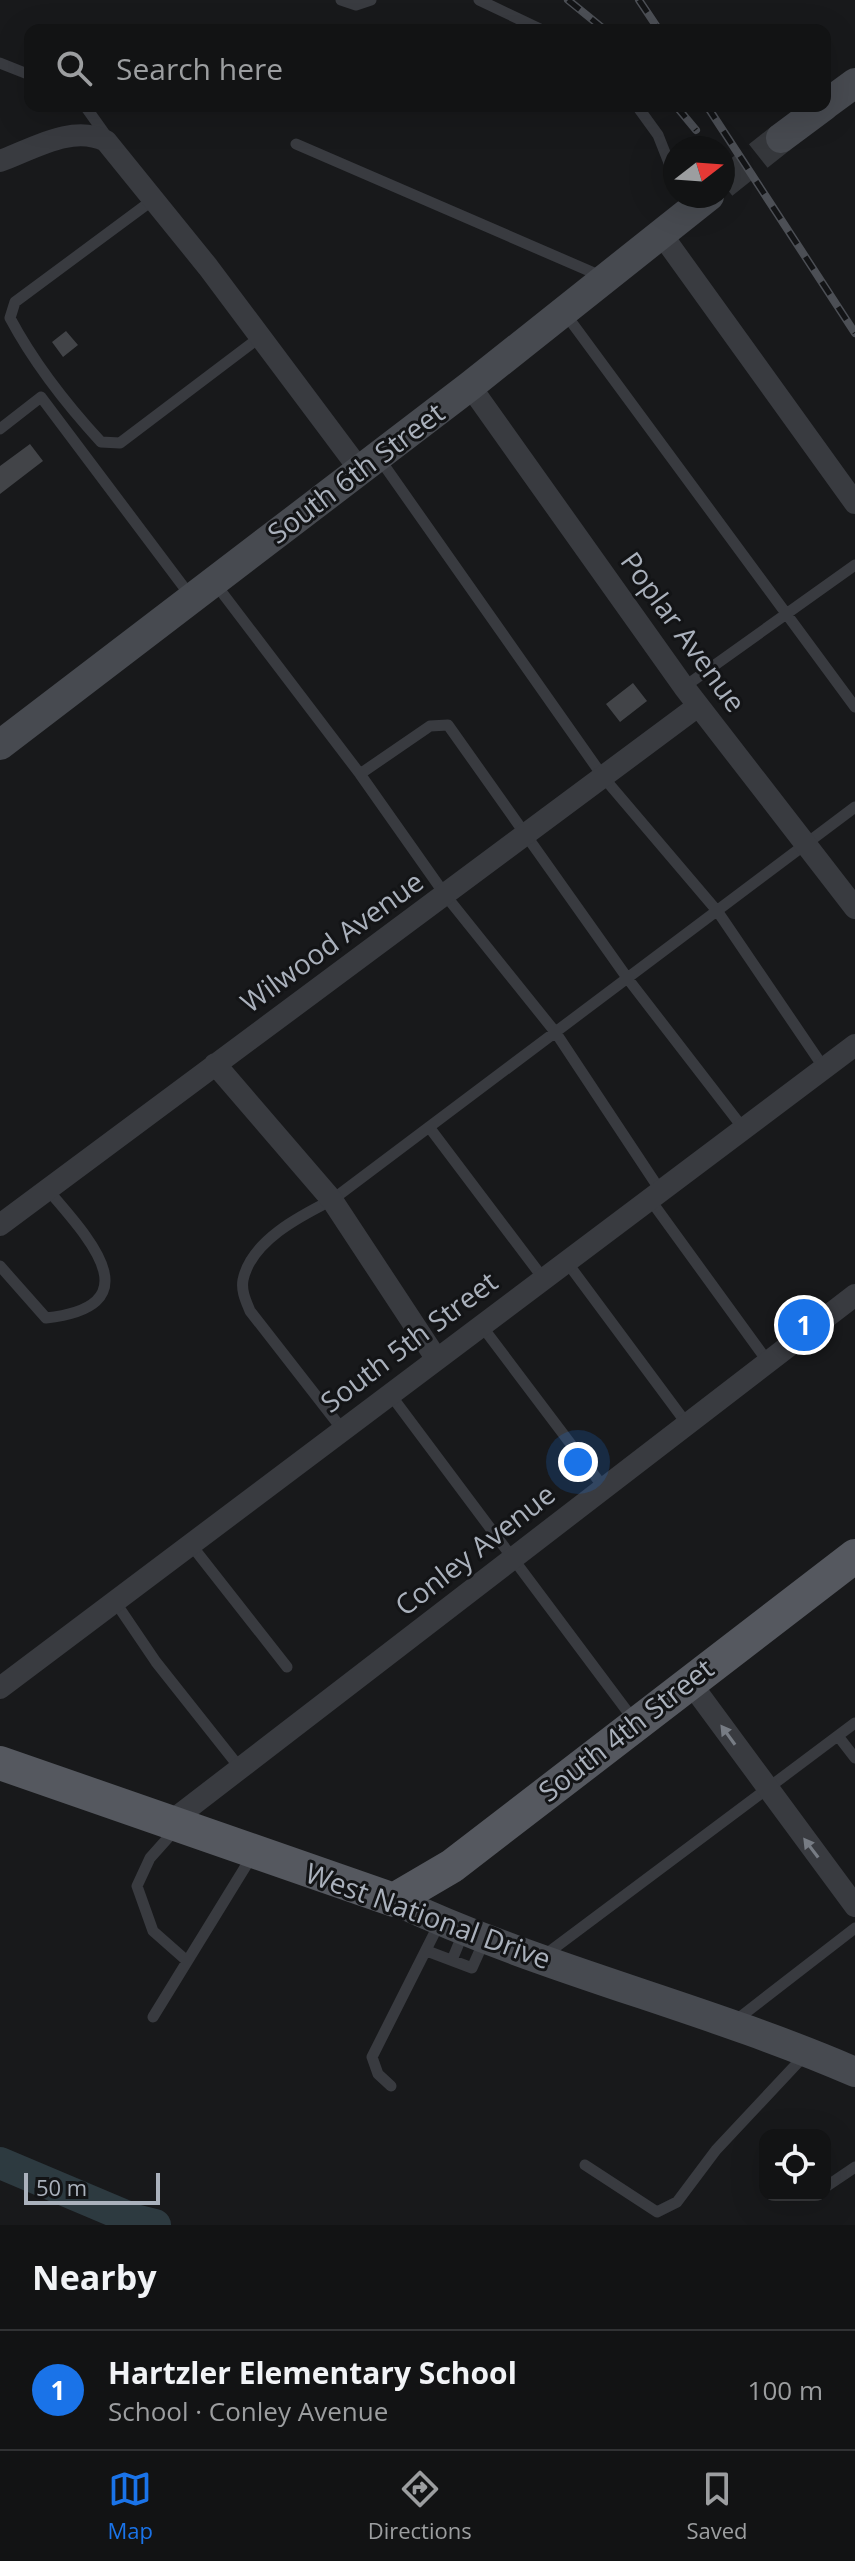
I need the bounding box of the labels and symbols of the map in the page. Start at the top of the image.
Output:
north arrow [663,136,735,208]
street label: South 6th Street [259,393,452,551]
street label: Poplar Avenue [613,544,755,719]
street label: Wilwood Avenue [232,862,430,1020]
street label: South 5th Street [312,1262,505,1420]
pin: 1 [778,1295,830,1355]
your location [558,1442,598,1482]
street label: Conley Avenue [387,1475,562,1624]
street label: South 4th Street [530,1649,721,1810]
one-way arrow [721,1725,736,1746]
one-way arrow [803,1838,819,1858]
street label: West National Drive [300,1853,556,1977]
scale bar [24,2169,160,2205]

